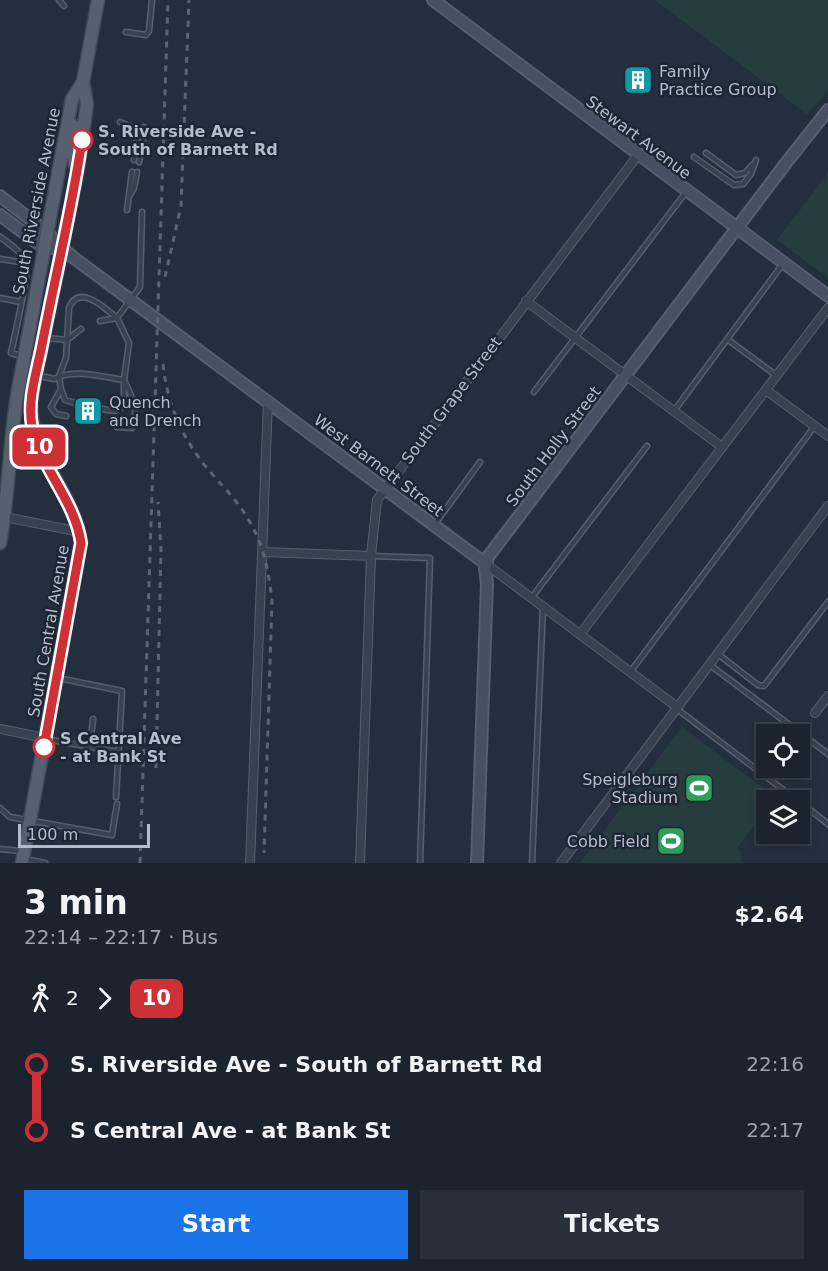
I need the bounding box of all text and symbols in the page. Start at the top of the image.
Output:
place label: Family Practice Group [659,62,777,99]
building icon: Family Practice Group [622,64,654,96]
street label: Stewart Avenue [582,92,695,183]
street label: South Riverside Avenue [9,106,64,296]
place label: S. Riverside Ave - South of Barnett Rd [98,122,278,159]
marker: S. Riverside Ave - South of Barnett Rd [71,129,93,151]
street label: South Grape Street [397,333,505,468]
street label: South Holly Street [502,382,605,510]
place label: Quench and Drench [109,393,202,430]
building icon: Quench and Drench [72,395,104,427]
street label: West Barnett Street [310,410,447,520]
line badge: 10 [12,428,66,466]
text: 10 [24,435,54,459]
street label: South Central Avenue [24,544,73,719]
map controls [756,724,810,844]
button: locate [756,724,810,778]
place label: S Central Ave - at Bank St [60,729,182,766]
marker: S Central Ave - at Bank St [33,736,55,758]
place label: Speigleburg Stadium [582,770,678,807]
sports icon: Speigleburg Stadium [683,772,715,804]
button: layers [756,790,810,844]
scale bar [18,821,150,848]
text: 100 m [27,825,78,844]
sports icon: Cobb Field [655,825,687,857]
place label: Cobb Field [567,832,650,851]
text: 3 min [24,883,128,922]
text: $2.64 [734,902,804,927]
text: 22:14 – 22:17 · Bus [24,925,218,949]
icon: walk [24,982,57,1015]
icon: forward [88,982,121,1015]
text: 2 [66,986,79,1010]
text: 10 [142,986,171,1010]
text: S. Riverside Ave - South of Barnett Rd [70,1052,543,1077]
text: 22:16 [746,1052,804,1076]
text: S Central Ave - at Bank St [70,1118,391,1143]
text: 22:17 [746,1118,804,1142]
button: Start [24,1190,408,1259]
button: Tickets [420,1190,804,1259]

